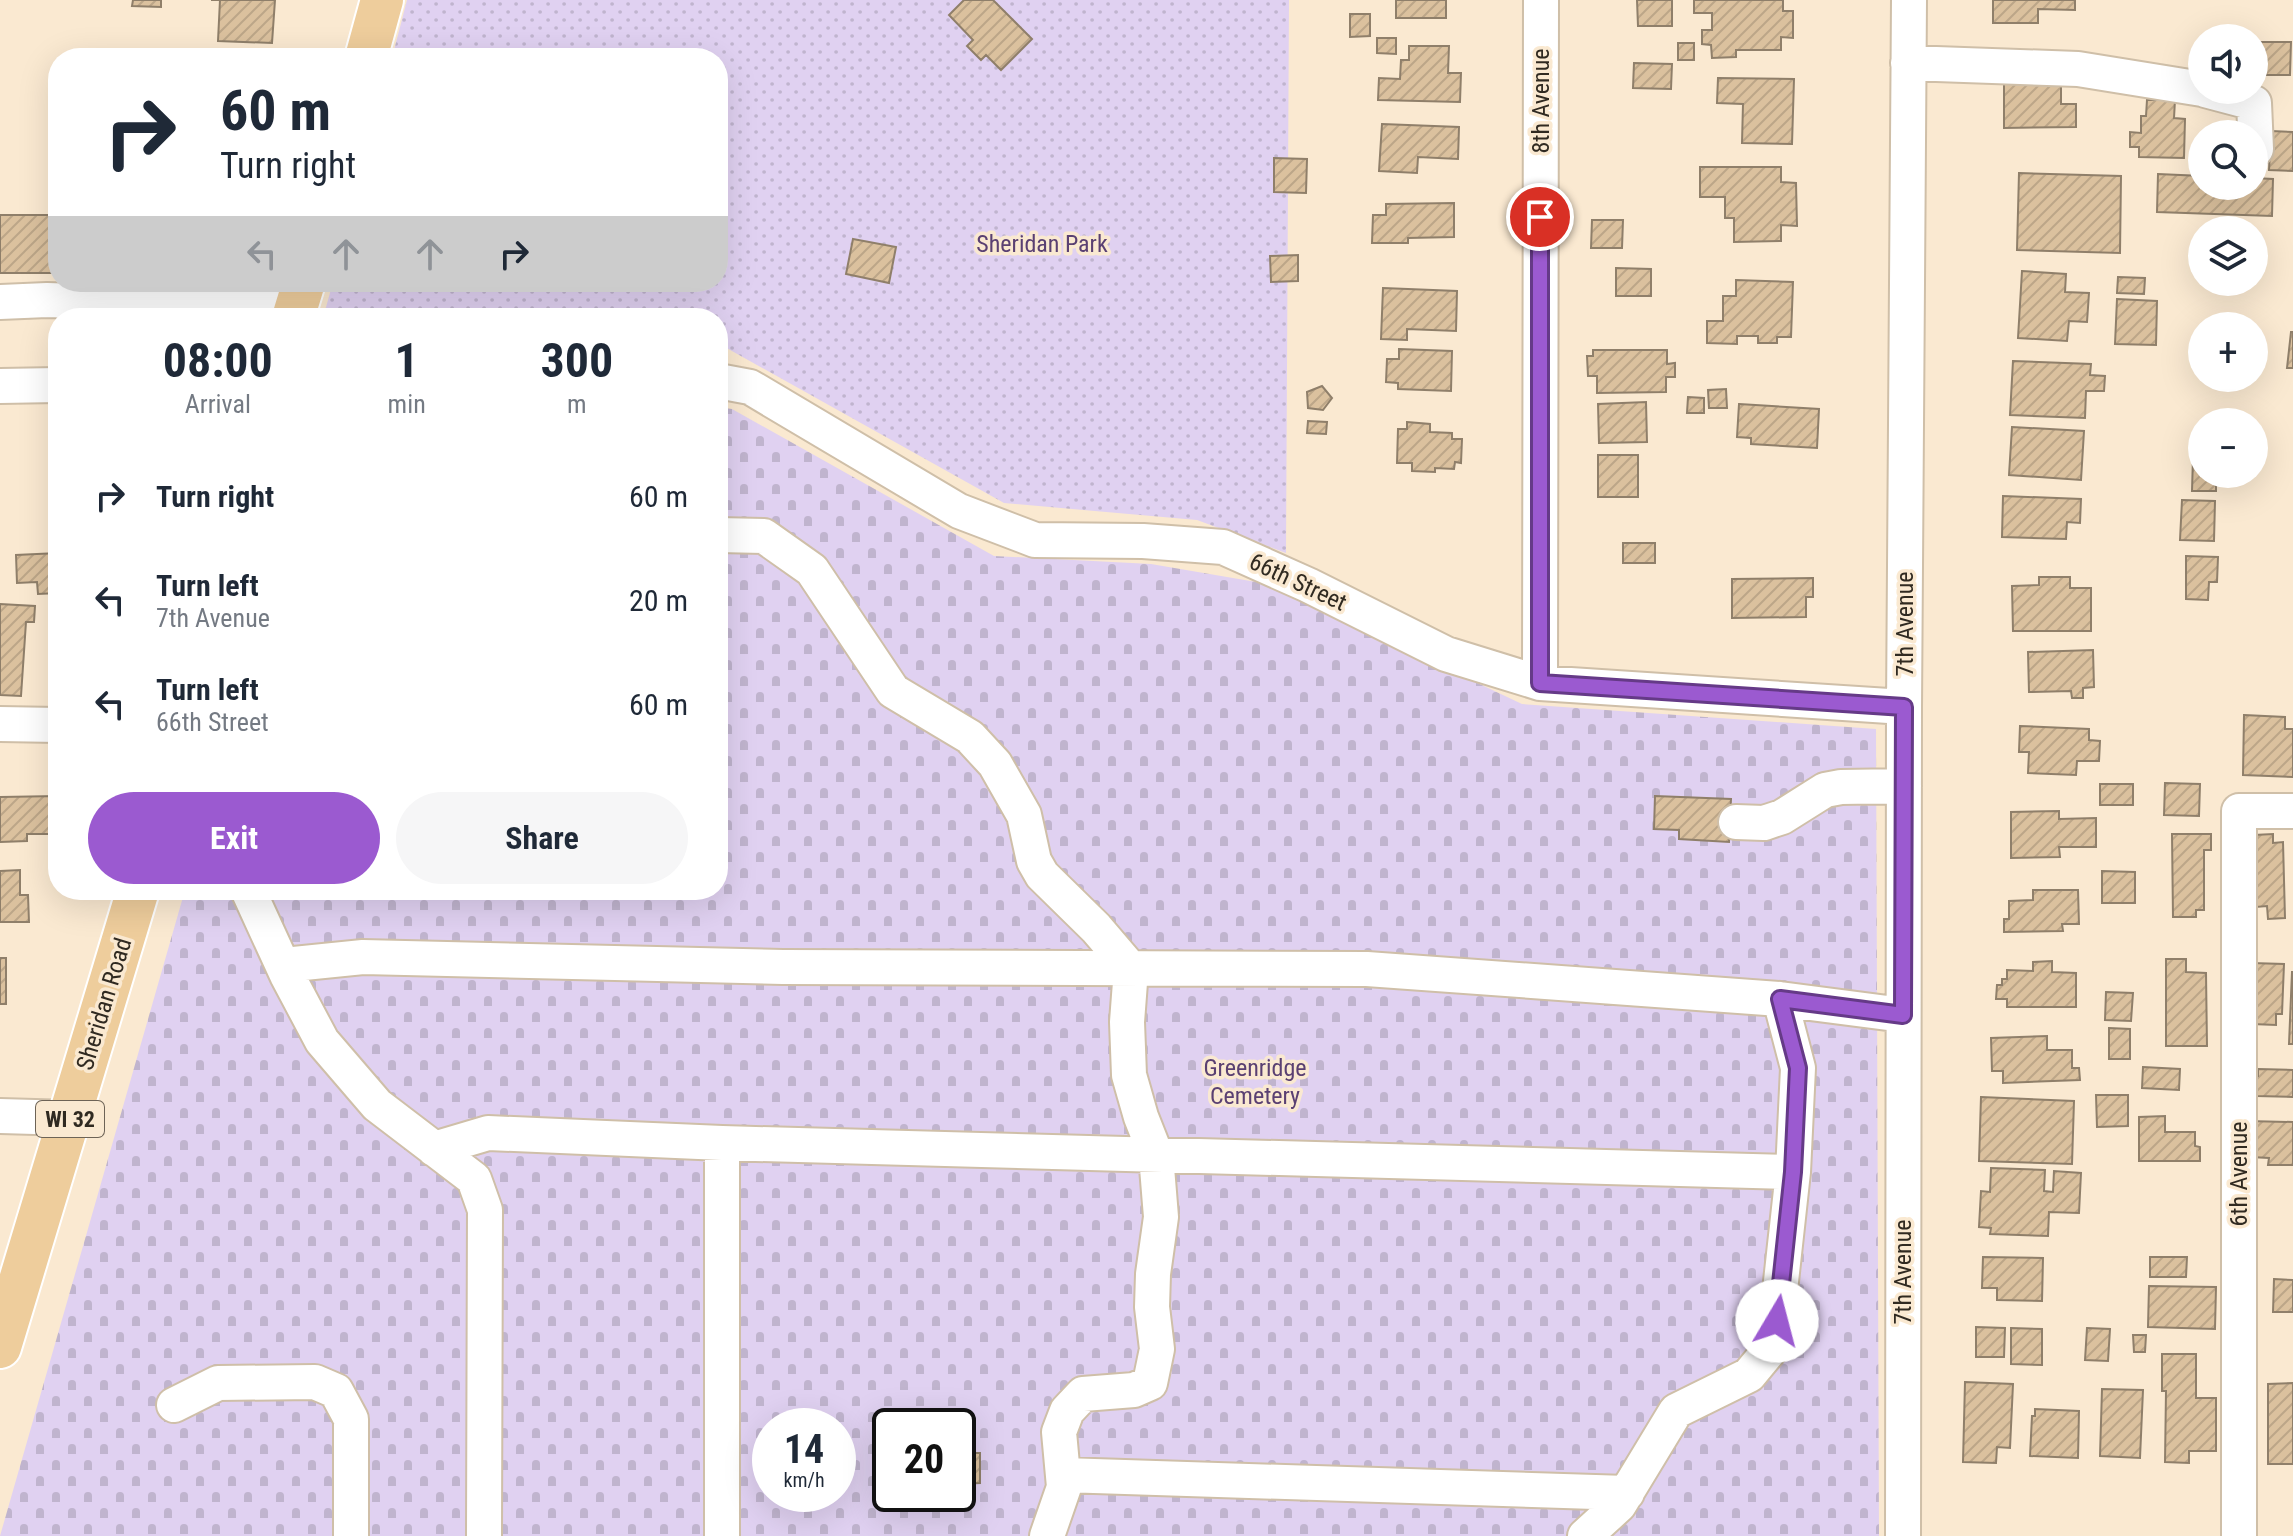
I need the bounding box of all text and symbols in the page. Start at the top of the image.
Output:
map controls [2188,24,2268,488]
button: sound [2188,24,2268,104]
street label: 8th Avenue [1527,48,1555,154]
text: 60 m [220,78,331,144]
icon: right [88,80,192,184]
button: search [2188,120,2268,200]
text: Turn right [220,145,356,187]
pin [1506,183,1574,251]
icon: arrive [1518,195,1562,239]
button: layers [2188,216,2268,296]
park label: Sheridan Park [976,230,1108,258]
icon: left [240,232,284,276]
icon: ahead [324,232,368,276]
icon: ahead [408,232,452,276]
icon: right [492,232,536,276]
button: + [2188,312,2268,392]
text: 08:00 [163,332,273,389]
text: 1 [395,332,419,389]
text: 300 [540,332,613,389]
text: Arrival [185,389,251,419]
text: min [388,389,426,419]
text: m [567,389,587,419]
button: − [2188,408,2268,488]
icon: right [88,474,132,518]
text: Turn right [156,479,274,514]
text: 60 m [629,479,688,514]
street label: 66th Street [1245,547,1351,617]
text: Turn left [156,568,259,603]
street label: 7th Avenue [1891,571,1919,677]
icon: left [88,578,132,622]
text: 20 m [629,583,688,618]
text: 7th Avenue [156,603,270,633]
text: Turn left [156,672,259,707]
icon: left [88,682,132,726]
text: 60 m [629,687,688,722]
text: 66th Street [156,707,269,737]
button: Exit [88,792,380,884]
button: Share [396,792,688,884]
street label: Sheridan Road [71,934,137,1074]
park label: Greenridge Cemetery [1203,1054,1307,1110]
road number: WI 32 [36,1101,104,1137]
street label: 6th Avenue [2225,1121,2253,1227]
street label: 7th Avenue [1889,1219,1917,1325]
position arrow [1735,1279,1819,1363]
speed limit sign: 20 [872,1408,976,1512]
text: 14 [784,1426,824,1473]
text: km/h [783,1468,825,1492]

